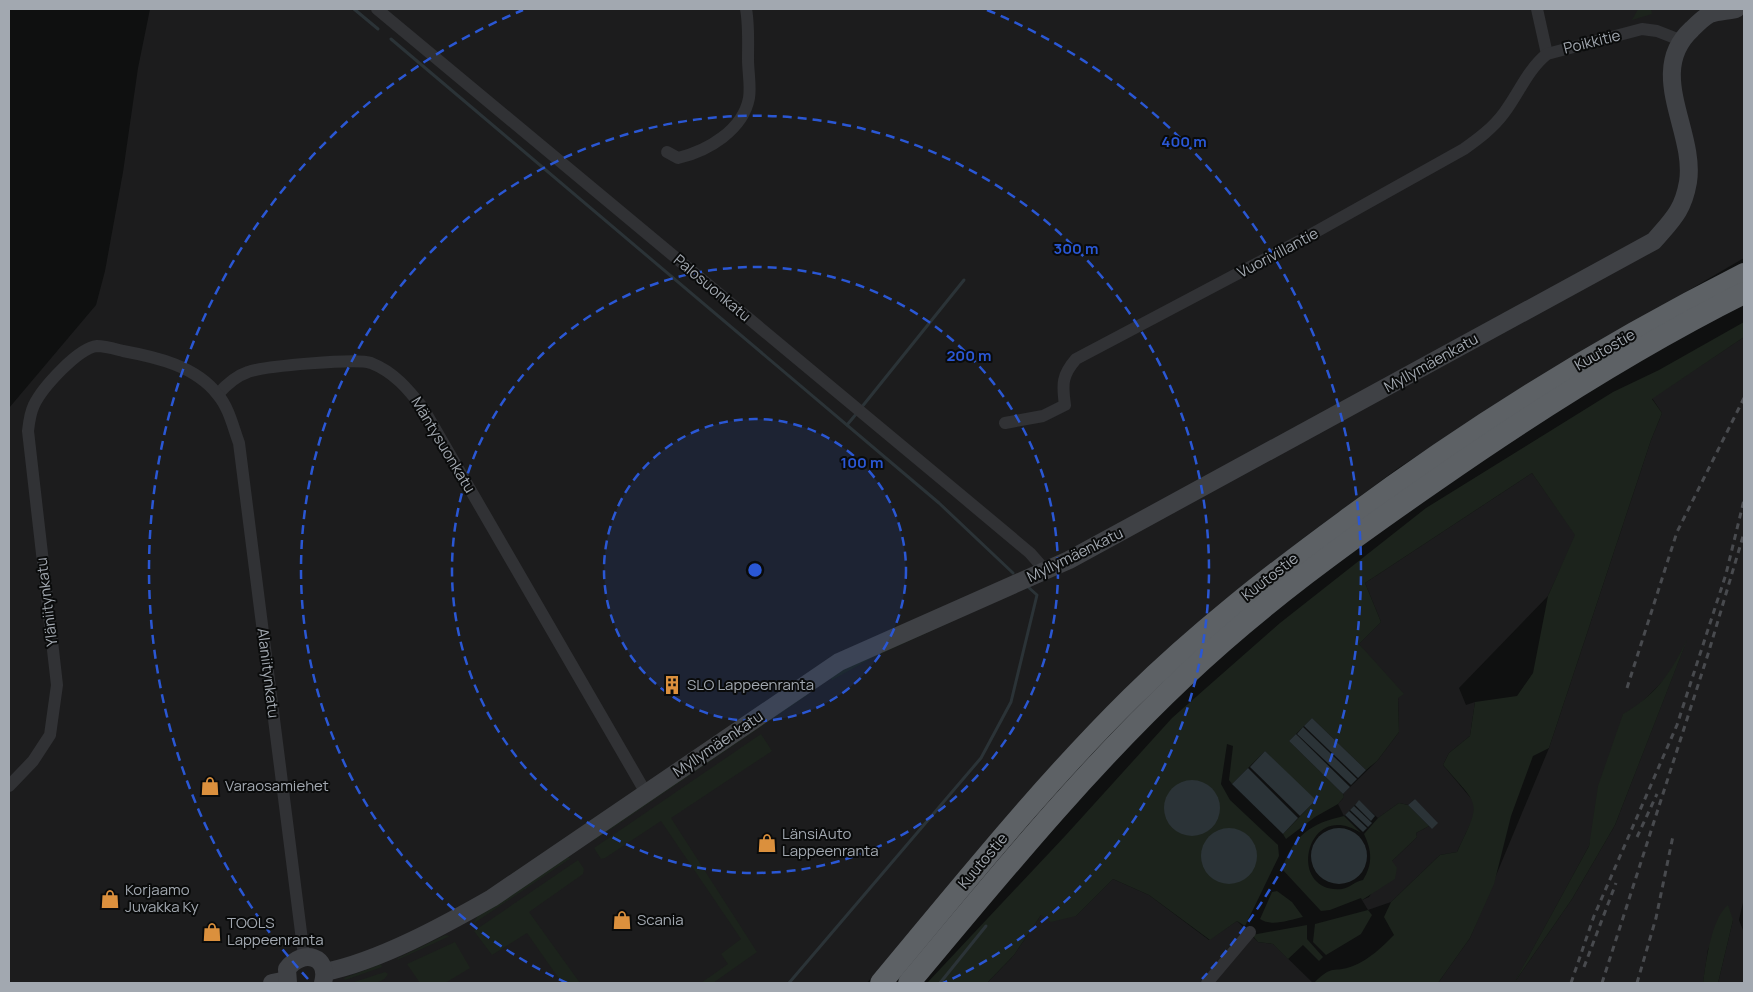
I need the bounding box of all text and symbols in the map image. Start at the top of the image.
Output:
street label: Poikkitie [1561,24,1623,59]
text: 400 m [1161,131,1207,152]
street label: Vuorivillantie [1234,222,1322,283]
text: 300 m [1054,238,1098,259]
street label: Palosuonkatu [669,249,755,326]
street label: Kuutostie [1571,324,1639,375]
street label: Myllymäenkatu [1380,328,1482,397]
text: 200 m [946,345,992,366]
street label: Mäntysuonkatu [406,393,480,497]
text: 100 m [841,452,883,473]
street label: Myllymäenkatu [1023,522,1126,587]
street label: Kuutostie [1237,548,1303,605]
street label: Yläniitynkatu [31,556,62,648]
centre of rings [746,561,764,579]
street label: Alaniitynkatu [253,627,284,719]
building icon: SLO Lappeenranta [661,674,683,696]
place label: SLO Lappeenranta [687,674,814,695]
street label: Myllymäenkatu [668,706,767,782]
shop icon: Varaosamiehet [199,775,221,797]
place label: Varaosamiehet [225,775,329,796]
place label: LänsiAuto Lappeenranta [782,823,879,861]
street label: Kuutostie [953,828,1012,893]
shop icon: LänsiAuto Lappeenranta [756,832,778,854]
place label: Korjaamo Juvakka Ky [125,879,199,917]
shop icon: Korjaamo Juvakka Ky [99,888,121,910]
shop icon: Scania [611,909,633,931]
place label: Scania [637,909,684,930]
place label: TOOLS Lappeenranta [227,912,324,950]
shop icon: TOOLS Lappeenranta [201,921,223,943]

